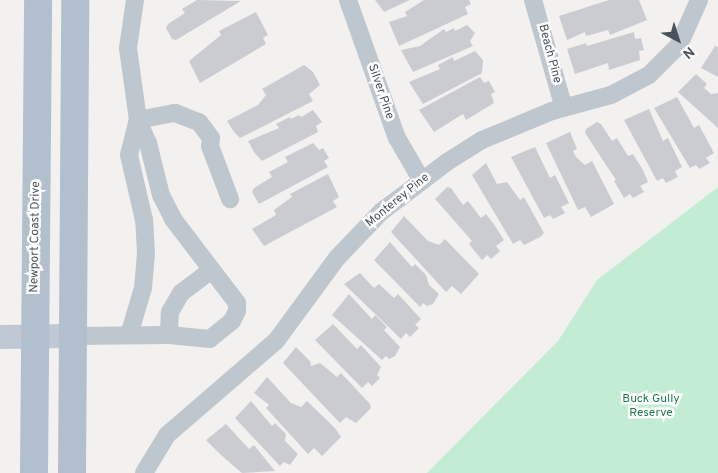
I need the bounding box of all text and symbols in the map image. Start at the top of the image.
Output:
north arrow [653,15,703,65]
street label: Beach Pine [534,23,564,85]
text: N [679,42,697,62]
street label: Silver Pine [364,62,396,122]
street label: Monterey Pine [363,171,433,231]
street label: Newport Coast Drive [28,181,44,293]
park label: Buck Gully Reserve [622,393,680,421]

